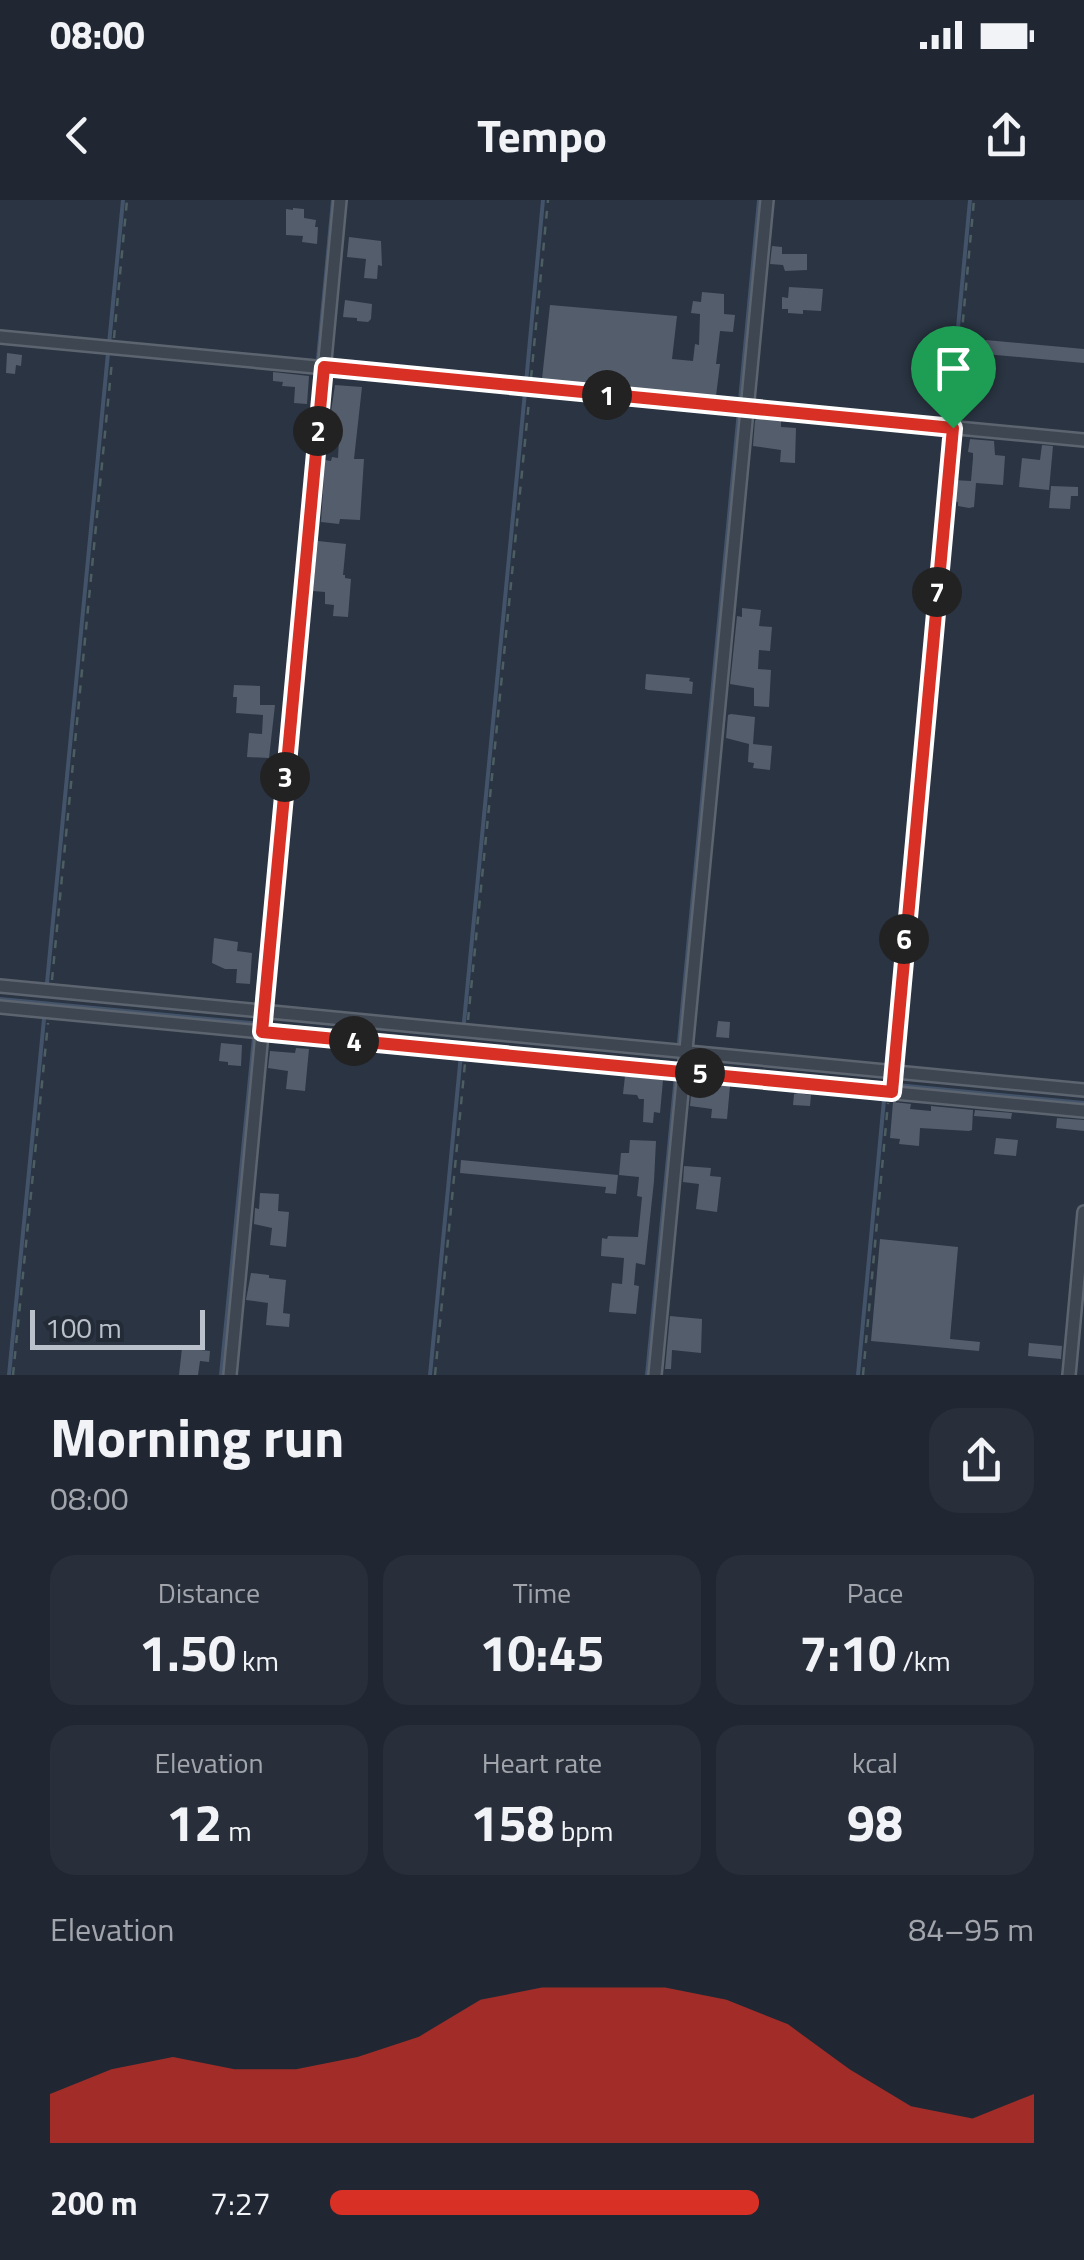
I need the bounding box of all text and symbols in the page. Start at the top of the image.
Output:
text: 08:00 [50,6,145,64]
text: Tempo [477,101,607,169]
icon: back [50,108,105,163]
icon: share [979,108,1034,163]
pin [911,326,996,429]
icon: arrive [926,341,981,396]
pin: 1 [582,370,632,420]
text: 1 [599,373,615,416]
pin: 2 [293,406,343,456]
text: 2 [310,409,326,452]
pin: 7 [912,567,962,617]
text: 7 [929,570,945,613]
pin: 3 [260,752,310,802]
text: 3 [277,755,293,798]
pin: 6 [879,914,929,964]
text: 6 [896,917,912,960]
pin: 4 [329,1016,379,1066]
text: 4 [346,1019,362,1062]
pin: 5 [675,1048,725,1098]
text: 5 [692,1051,708,1094]
scale bar [30,1305,205,1350]
text: 100 m [45,1306,122,1349]
text: Morning run [50,1395,344,1478]
button: share [929,1408,1034,1513]
text: 08:00 [50,1474,129,1522]
text: Distance [158,1571,260,1614]
text: Time [513,1571,571,1614]
text: Pace [847,1571,903,1614]
text: 1.50 [139,1614,236,1690]
text: 10:45 [480,1614,604,1690]
text: 7:10 [799,1614,896,1690]
text: km [236,1639,279,1682]
text: /km [896,1639,951,1682]
text: Elevation [155,1741,263,1784]
text: Heart rate [482,1741,602,1784]
text: kcal [852,1741,898,1784]
text: 12 [166,1784,222,1860]
text: 158 [470,1784,554,1860]
text: 98 [847,1784,903,1860]
text: m [222,1809,252,1852]
text: bpm [554,1809,614,1852]
text: Elevation [50,1905,174,1953]
text: 84–95 m [908,1905,1034,1953]
text: 200 m [50,2179,138,2227]
text: 7:27 [210,2179,271,2227]

